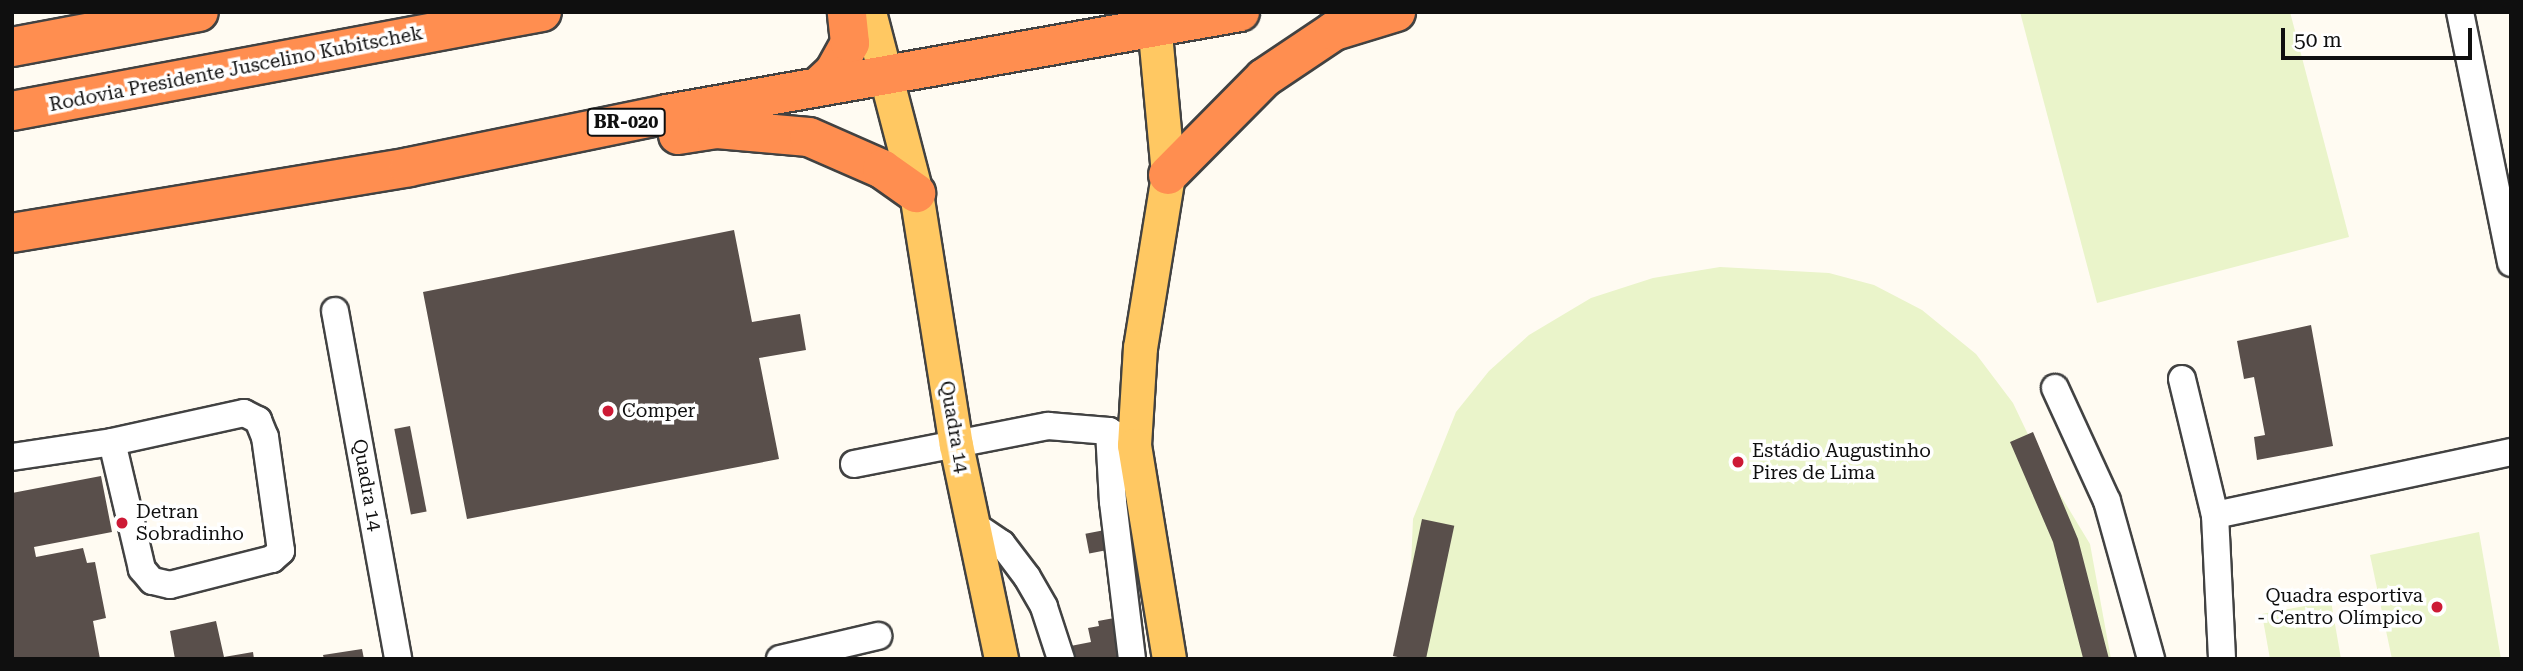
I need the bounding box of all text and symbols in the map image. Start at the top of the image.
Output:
scale bar [2285,14,2476,58]
street label: Rodovia Presidente Juscelino Kubitschek [47,22,425,116]
text: 50 m [2294,28,2342,52]
road number: BR-020 [586,107,666,136]
street label: Quadra 14 [935,379,973,475]
place label: Comper [622,400,695,422]
marker: Comper [600,403,616,419]
street label: Quadra 14 [348,437,386,533]
place label: Estádio Augustinho Pires de Lima [1752,440,1931,484]
marker: Estádio Augustinho Pires de Lima [1730,454,1746,470]
place label: Detran Sobradinho [136,501,244,545]
marker: Detran Sobradinho [114,515,130,531]
place label: Quadra esportiva - Centro Olímpico [2257,585,2423,629]
marker: Quadra esportiva - Centro Olímpico [2429,599,2445,615]

